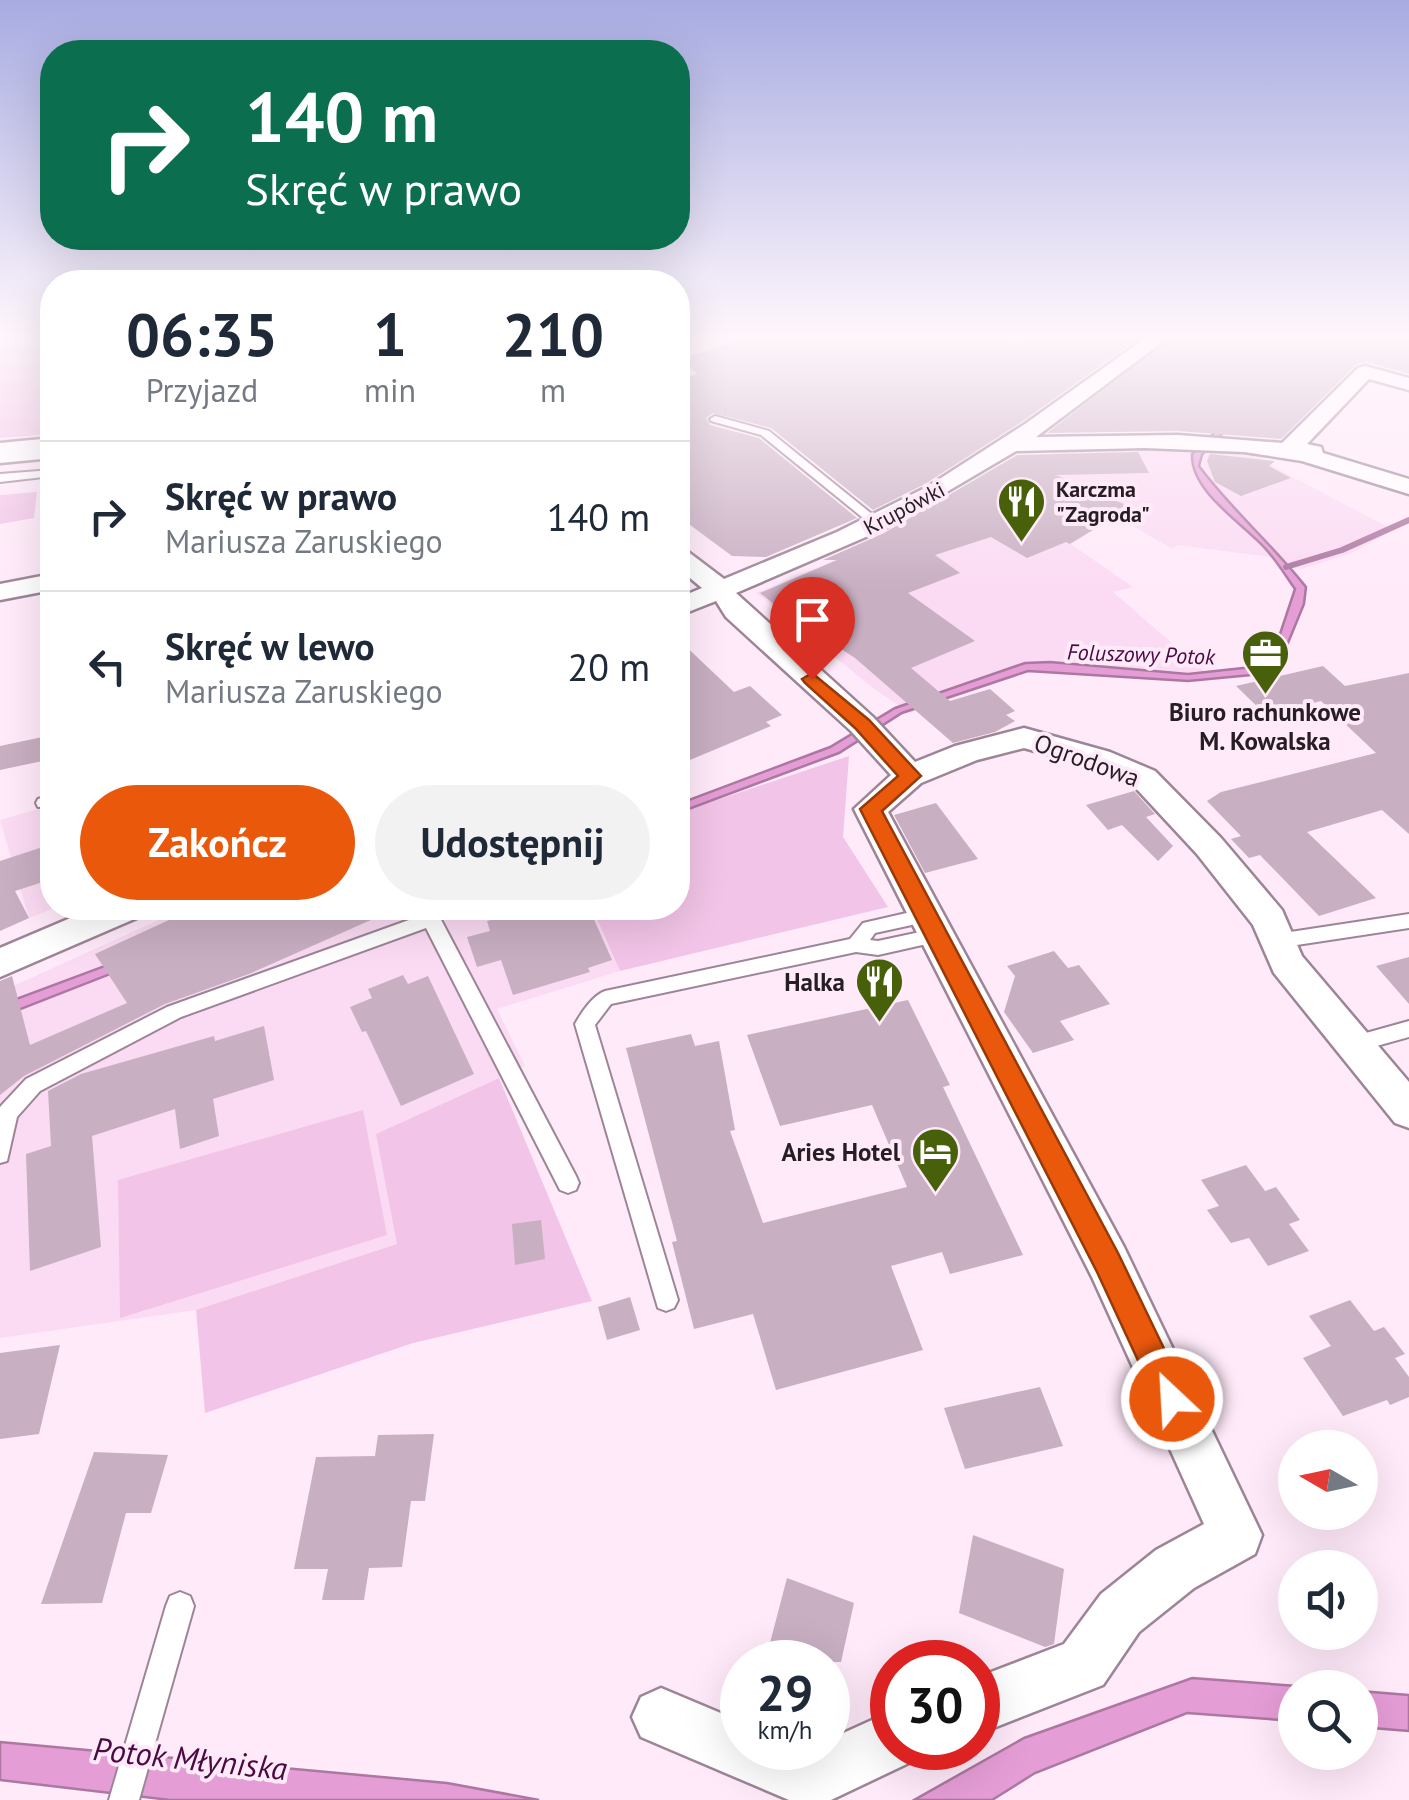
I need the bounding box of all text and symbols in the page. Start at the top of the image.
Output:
text: 140 m [245,71,438,161]
icon: right [80,80,210,210]
text: Skręć w prawo [245,159,522,217]
text: 06:35 [126,295,278,373]
text: 1 [373,295,407,373]
text: 210 [502,295,604,373]
text: Przyjazd [146,369,258,411]
text: min [364,369,416,411]
text: m [540,369,566,411]
text: Skręć w prawo [165,471,397,520]
street label: Krupówki [858,475,950,541]
place label: Karczma "Zagroda" [1056,475,1150,528]
restaurant icon: Karczma "Zagroda" [995,476,1047,544]
icon: right [80,489,135,544]
text: 140 m [547,492,650,541]
text: Mariusza Zaruskiego [165,520,443,562]
pin [770,577,855,680]
icon: arrive [785,592,840,647]
text: Skręć w lewo [165,621,375,670]
office icon: Biuro rachunkowe M. Kowalska [1239,628,1291,696]
water label: Foluszowy Potok [1067,637,1217,671]
icon: left [80,639,135,694]
text: 20 m [568,642,650,691]
text: Mariusza Zaruskiego [165,670,443,712]
place label: Biuro rachunkowe M. Kowalska [1169,696,1361,757]
street label: Ogrodowa [1030,726,1144,794]
button: Zakończ [80,785,355,900]
button: Udostępnij [375,785,650,900]
restaurant icon: Halka [854,956,906,1024]
place label: Halka [784,966,845,998]
hotel icon: Aries Hotel [909,1126,961,1194]
place label: Aries Hotel [781,1136,901,1168]
position arrow [1120,1347,1224,1451]
north arrow [1278,1430,1378,1530]
map controls [1278,1430,1378,1770]
button: sound [1278,1550,1378,1650]
speed limit sign: 30 [870,1640,1000,1770]
text: 29 [757,1660,813,1725]
button: search [1278,1670,1378,1770]
text: km/h [758,1714,812,1746]
water label: Potok Młyniska [91,1727,290,1789]

